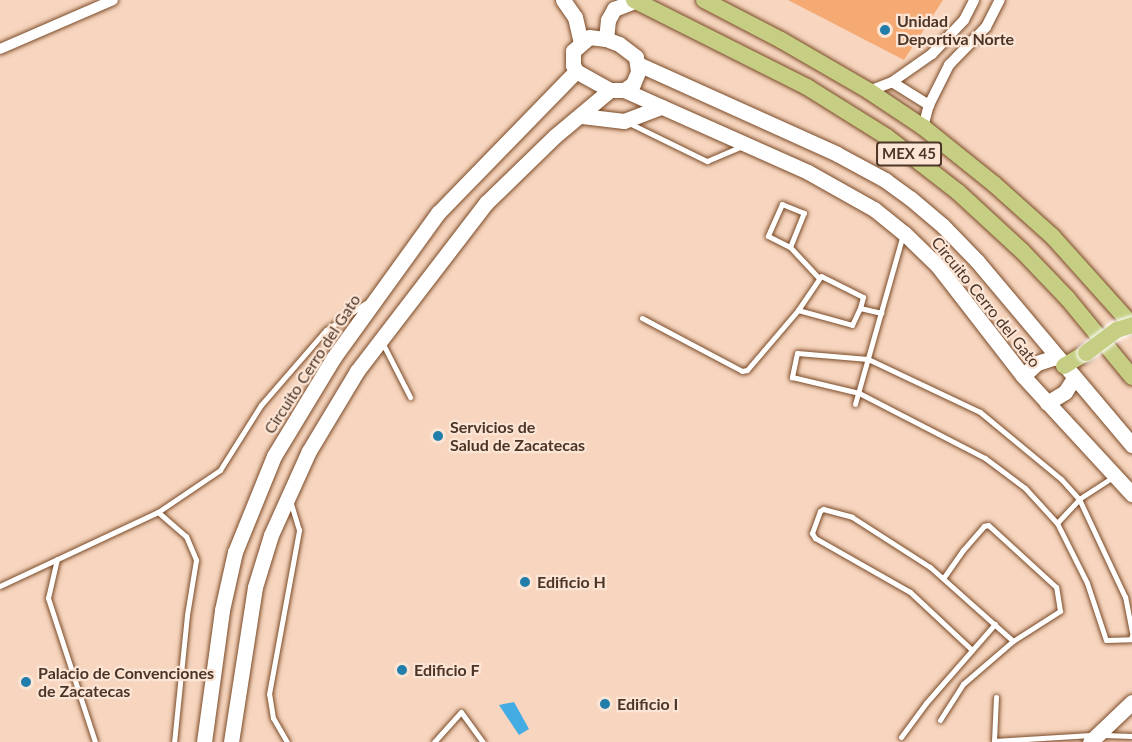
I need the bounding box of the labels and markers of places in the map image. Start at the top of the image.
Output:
place label: Unidad Deportiva Norte [897,11,1014,49]
marker: Unidad Deportiva Norte [878,23,892,37]
place label: Servicios de Salud de Zacatecas [450,417,585,455]
marker: Servicios de Salud de Zacatecas [431,429,445,443]
place label: Edificio H [537,572,606,592]
marker: Edificio H [518,575,532,589]
place label: Edificio F [414,660,480,680]
place label: Palacio de Convenciones de Zacatecas [38,663,214,701]
marker: Edificio F [395,663,409,677]
marker: Palacio de Convenciones de Zacatecas [19,675,33,689]
place label: Edificio I [617,694,678,714]
marker: Edificio I [598,697,612,711]

